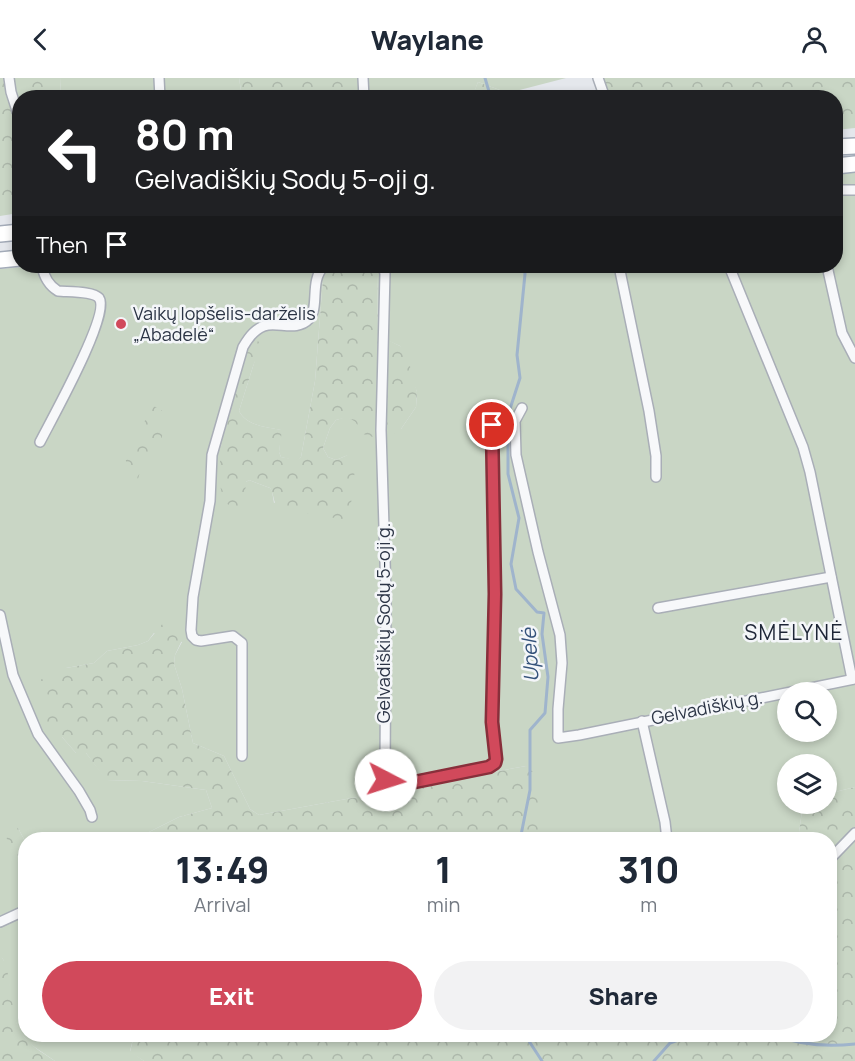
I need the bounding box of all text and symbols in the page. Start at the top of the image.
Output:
text: Waylane [371,21,484,58]
icon: back [24,23,57,56]
icon: person [798,23,831,56]
text: 80 m [135,105,235,163]
icon: left [36,114,114,192]
text: Gelvadiškių Sodų 5-oji g. [135,160,436,197]
icon: arrive [100,228,133,261]
text: Then [36,230,88,260]
place label: Vaikų lopšelis-darželis „Abadelė“ [133,301,316,346]
marker: Vaikų lopšelis-darželis „Abadelė“ [114,317,128,331]
pin [466,399,517,450]
icon: arrive [475,408,508,441]
street label: Gelvadiškių Sodų 5-oji g. [371,523,395,723]
district label: SMĖLYNĖ [744,618,844,646]
water label: Upelė [515,626,544,683]
map controls [777,682,837,814]
button: search [777,682,837,742]
street label: Gelvadiškių g. [649,684,765,730]
position arrow [354,748,418,812]
button: layers [777,754,837,814]
text: 13:49 [175,845,269,894]
text: 1 [435,845,452,894]
text: 310 [618,845,680,894]
text: Arrival [194,891,251,918]
text: min [427,891,460,918]
text: m [640,891,657,918]
button: Exit [42,961,422,1030]
button: Share [434,961,813,1030]

